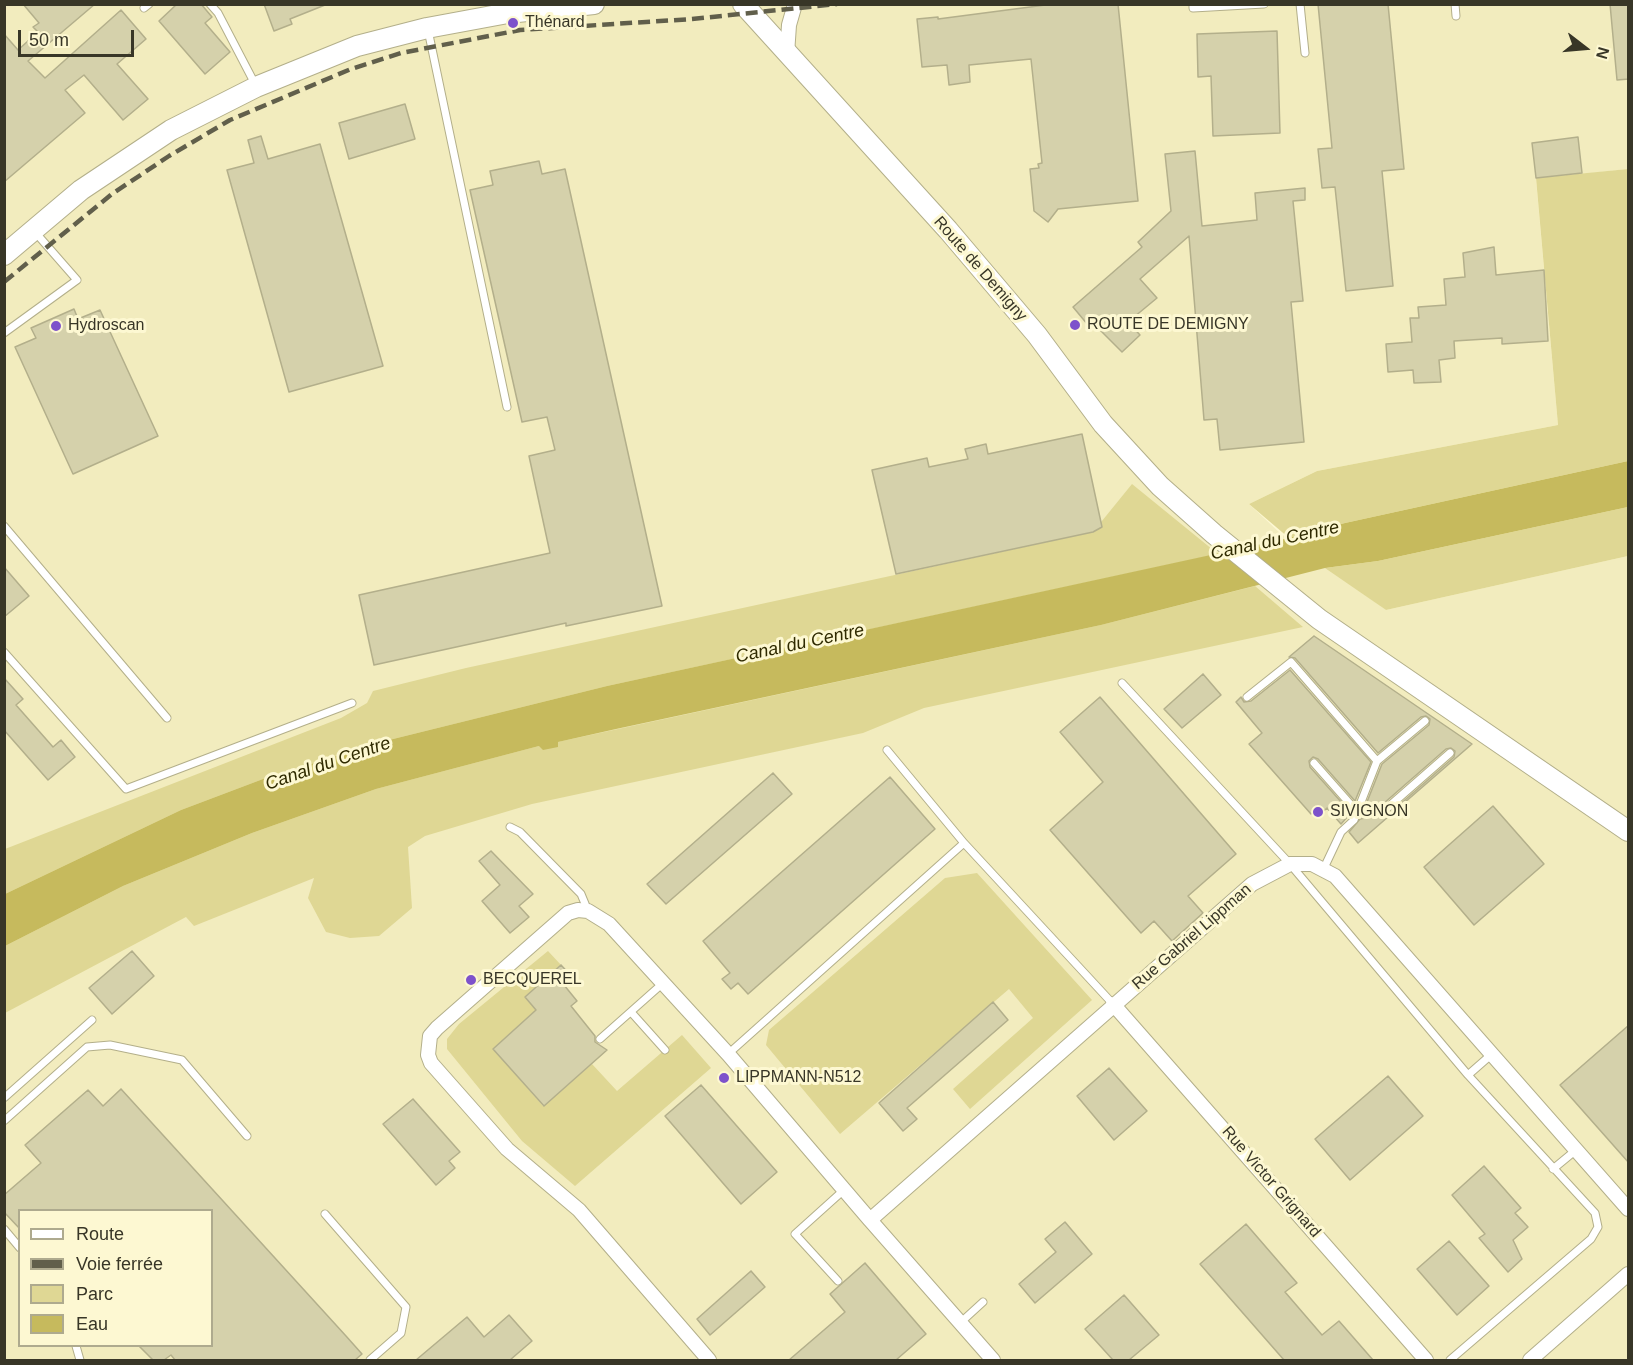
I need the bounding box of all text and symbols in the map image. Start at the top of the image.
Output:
place label: Thénard [525,13,585,33]
marker: Thénard [506,16,520,30]
scale bar [21,18,136,56]
north arrow [1555,18,1615,78]
text: 50 m [29,30,69,50]
text: N [1593,45,1613,61]
street label: Route de Demigny [929,213,1031,325]
place label: ROUTE DE DEMIGNY [1087,315,1249,335]
place label: Hydroscan [68,316,144,336]
marker: ROUTE DE DEMIGNY [1068,318,1082,332]
marker: Hydroscan [49,319,63,333]
water label: Canal du Centre [1209,517,1341,565]
water label: Canal du Centre [734,620,866,668]
water label: Canal du Centre [263,732,393,796]
place label: SIVIGNON [1330,802,1408,822]
marker: SIVIGNON [1311,805,1325,819]
street label: Rue Gabriel Lippman [1129,880,1255,994]
place label: BECQUEREL [483,970,582,990]
marker: BECQUEREL [464,973,478,987]
place label: LIPPMANN-N512 [736,1068,861,1088]
marker: LIPPMANN-N512 [717,1071,731,1085]
street label: Rue Victor Grignard [1217,1122,1325,1242]
legend [18,1209,213,1347]
text: Route [76,1224,124,1244]
text: Voie ferrée [76,1254,163,1274]
text: Parc [76,1284,113,1304]
text: Eau [76,1314,108,1334]

